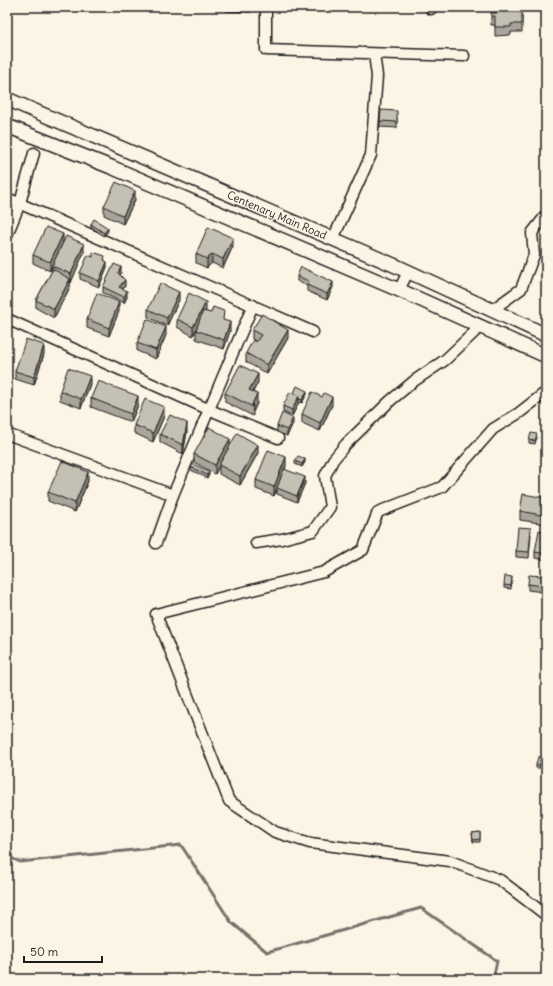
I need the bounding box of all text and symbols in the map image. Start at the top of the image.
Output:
street label: Centenary Main Road [225,188,329,243]
scale bar [24,938,102,964]
text: 50 m [30,944,59,959]

